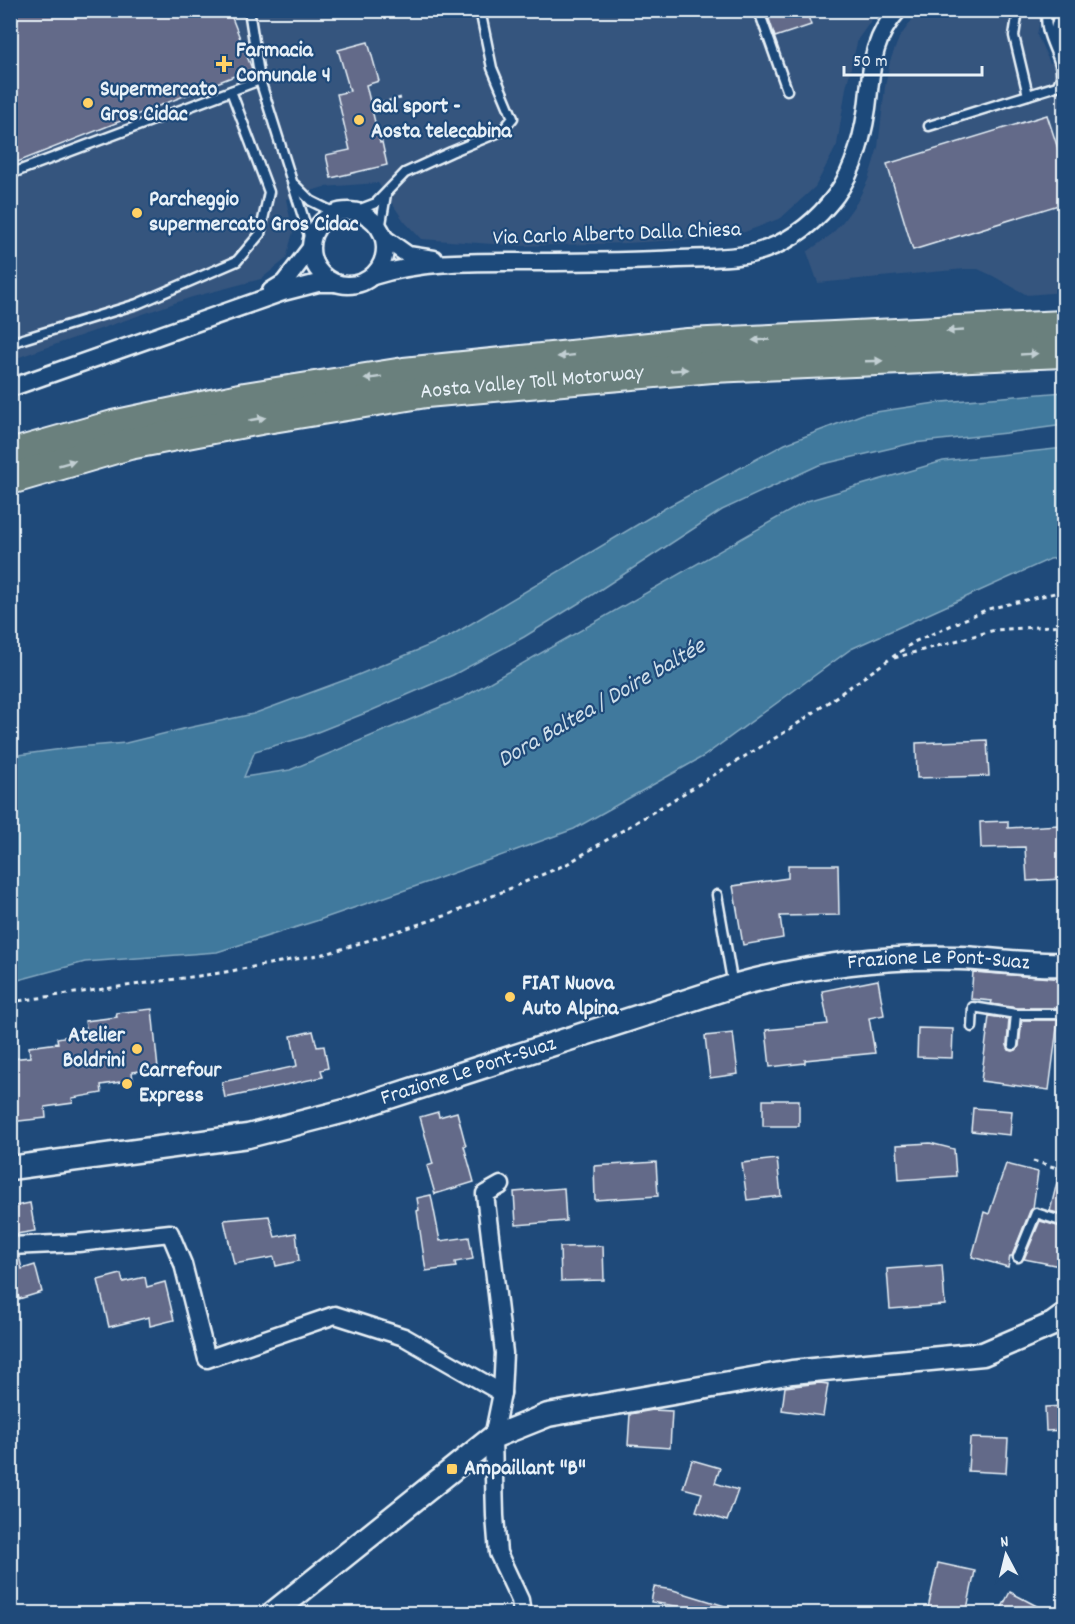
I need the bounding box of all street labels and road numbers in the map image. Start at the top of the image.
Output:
street label: Via Carlo Alberto Dalla Chiesa [492,215,742,255]
street label: Aosta Valley Toll Motorway [419,357,646,408]
street label: Frazione Le Pont-Suaz [846,942,1031,979]
street label: Frazione Le Pont-Suaz [377,1028,561,1114]

